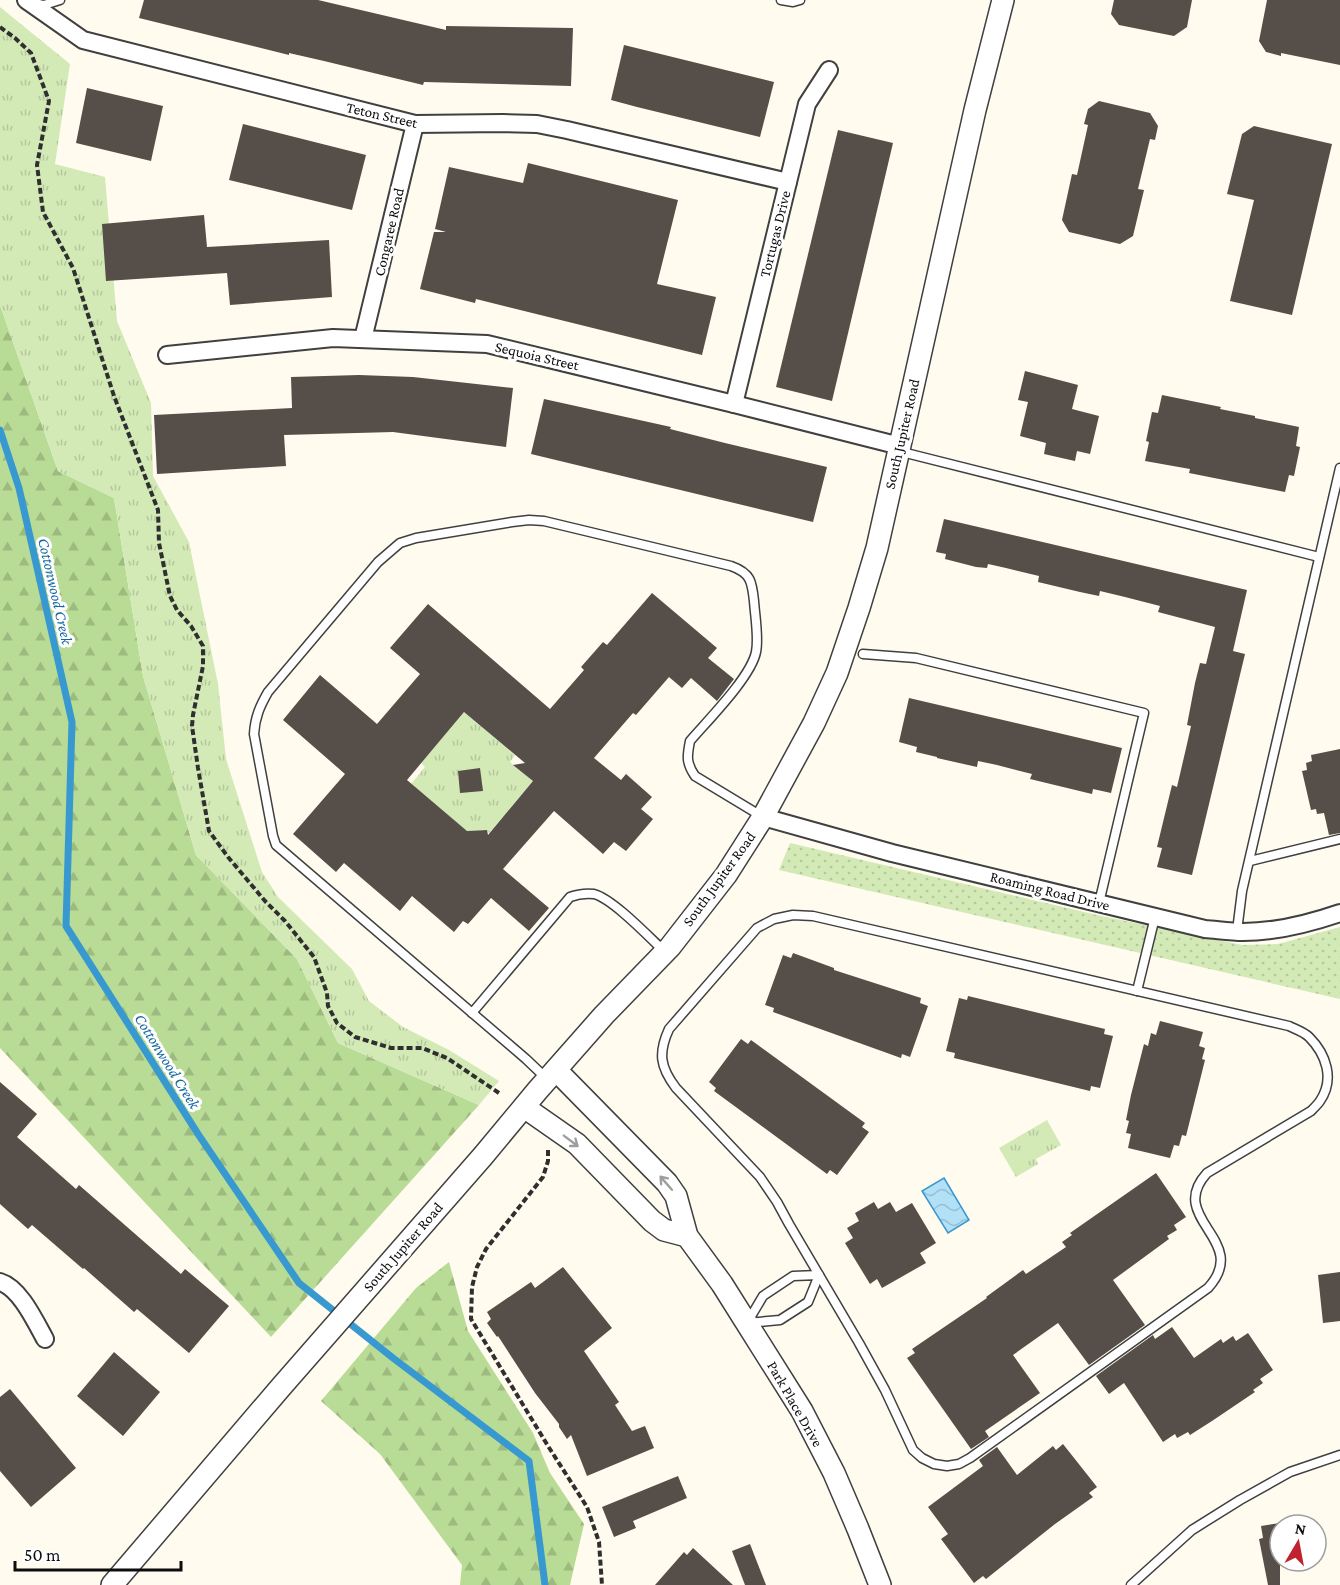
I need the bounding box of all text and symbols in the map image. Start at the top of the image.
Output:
street label: Teton Street [345,99,420,131]
street label: Congaree Road [371,186,408,278]
street label: Tortugas Drive [757,189,795,279]
street label: Sequoia Street [493,339,581,375]
street label: South Jupiter Road [882,377,923,491]
water label: Cottonwood Creek [35,536,76,647]
street label: South Jupiter Road [679,829,759,930]
street label: Roaming Road Drive [988,868,1112,915]
water label: Cottonwood Creek [132,1011,204,1113]
one-way arrow [563,1135,579,1147]
one-way arrow [659,1176,673,1191]
street label: South Jupiter Road [360,1199,447,1295]
street label: Park Place Drive [764,1358,826,1450]
north arrow [1268,1513,1328,1573]
text: N [1294,1519,1307,1538]
scale bar [15,1534,182,1572]
text: 50 m [24,1545,61,1565]

